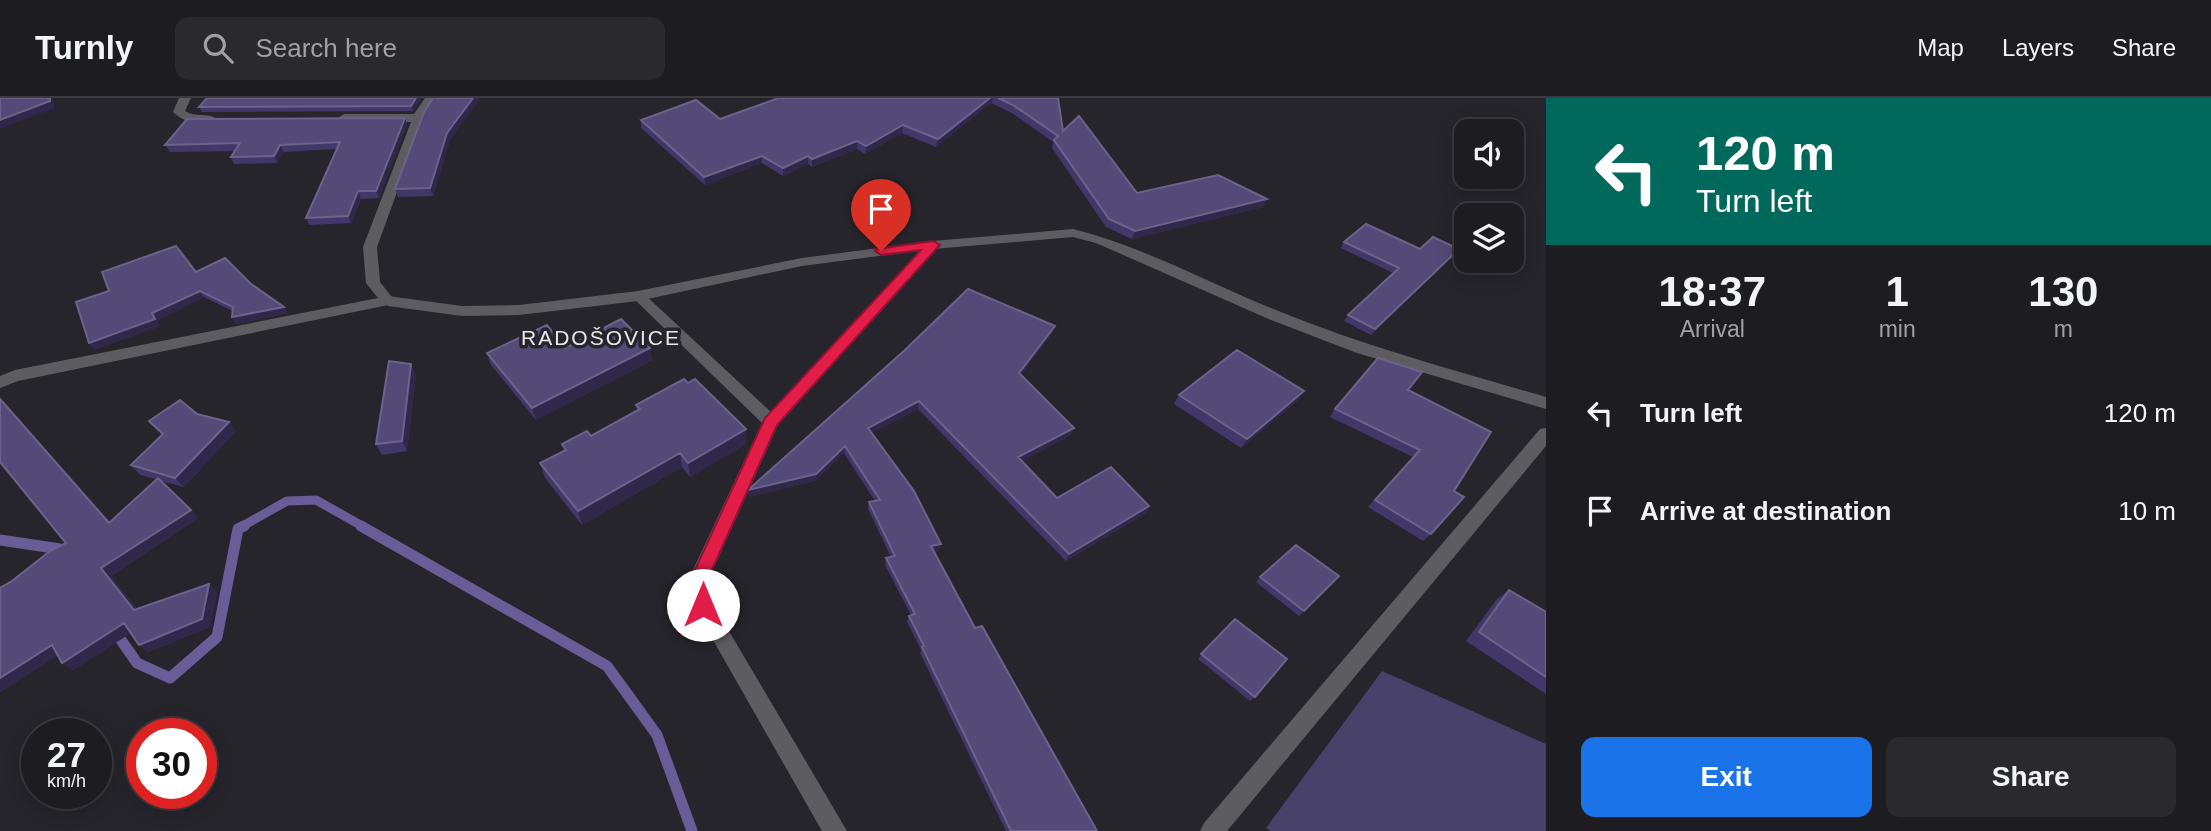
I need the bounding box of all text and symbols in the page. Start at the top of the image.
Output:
search box [175,17,665,80]
text: Turnly [35,29,133,66]
icon: search [199,29,237,67]
text: Search here [255,33,397,63]
text: Map [1917,34,1964,61]
text: Layers [2002,34,2074,61]
text: Share [2112,34,2176,61]
map controls [1454,119,1524,273]
button: sound [1454,119,1524,189]
icon: left [1581,126,1672,217]
text: 120 m [1696,126,1835,180]
pin [851,179,911,251]
text: Turn left [1696,183,1812,219]
icon: arrive [862,190,900,228]
button: layers [1454,203,1524,273]
text: 18:37 [1659,268,1766,315]
text: 1 [1885,268,1909,315]
text: 130 [2028,268,2098,315]
text: Arrival [1680,316,1745,342]
text: min [1879,316,1916,342]
text: m [2054,316,2073,342]
district label: RADOŠOVICE [521,326,681,349]
icon: left [1581,394,1619,432]
text: Turn left [1640,398,1742,428]
text: 120 m [2104,398,2176,428]
icon: arrive [1581,492,1619,530]
text: Arrive at destination [1640,496,1891,526]
text: 10 m [2118,496,2176,526]
position arrow [666,568,740,642]
speed limit sign: 30 [126,718,217,809]
text: 27 [47,735,86,774]
button: Exit [1581,737,1872,817]
button: Share [1886,737,2176,817]
text: km/h [47,771,86,791]

